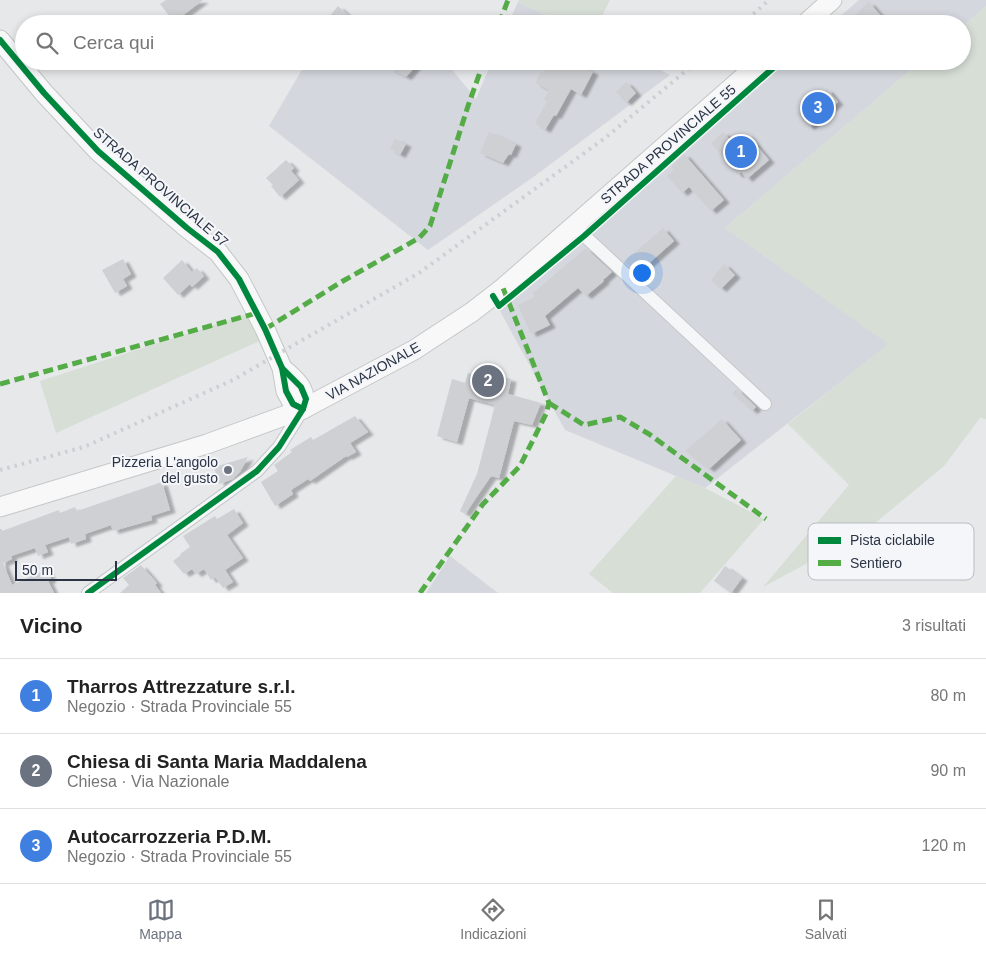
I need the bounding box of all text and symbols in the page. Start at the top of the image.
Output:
search box [15,15,971,70]
icon: search [33,29,61,57]
text: Cerca qui [73,32,154,53]
street label: STRADA PROVINCIALE 55 [597,81,739,207]
pin: 3 [802,89,834,127]
street label: STRADA PROVINCIALE 57 [90,124,232,250]
pin: 1 [725,133,757,171]
your location [629,260,655,286]
street label: VIA NAZIONALE [323,339,423,403]
pin: 2 [472,362,504,400]
place label: Pizzeria L'angolo del gusto [112,454,218,486]
marker: Pizzeria L'angolo del gusto [222,464,234,476]
legend [808,523,974,580]
text: Pista ciclabile [850,532,935,548]
text: Sentiero [850,555,902,571]
scale bar [15,558,118,581]
text: 50 m [22,562,53,578]
text: Vicino [20,614,83,637]
text: 3 risultati [902,617,966,634]
text: Tharros Attrezzature s.r.l. [67,676,295,697]
text: 1 [32,687,40,704]
text: 80 m [930,687,966,704]
text: Negozio · Strada Provinciale 55 [67,698,292,715]
text: Chiesa di Santa Maria Maddalena [67,751,367,772]
text: 2 [32,762,40,779]
text: 90 m [930,762,966,779]
text: Chiesa · Via Nazionale [67,773,229,790]
text: Autocarrozzeria P.D.M. [67,826,271,847]
text: 3 [32,837,40,854]
text: 120 m [922,837,966,854]
text: Negozio · Strada Provinciale 55 [67,848,292,865]
tab: Mappa [139,896,182,942]
tab: Indicazioni [460,896,526,942]
tab: Salvati [805,896,847,942]

